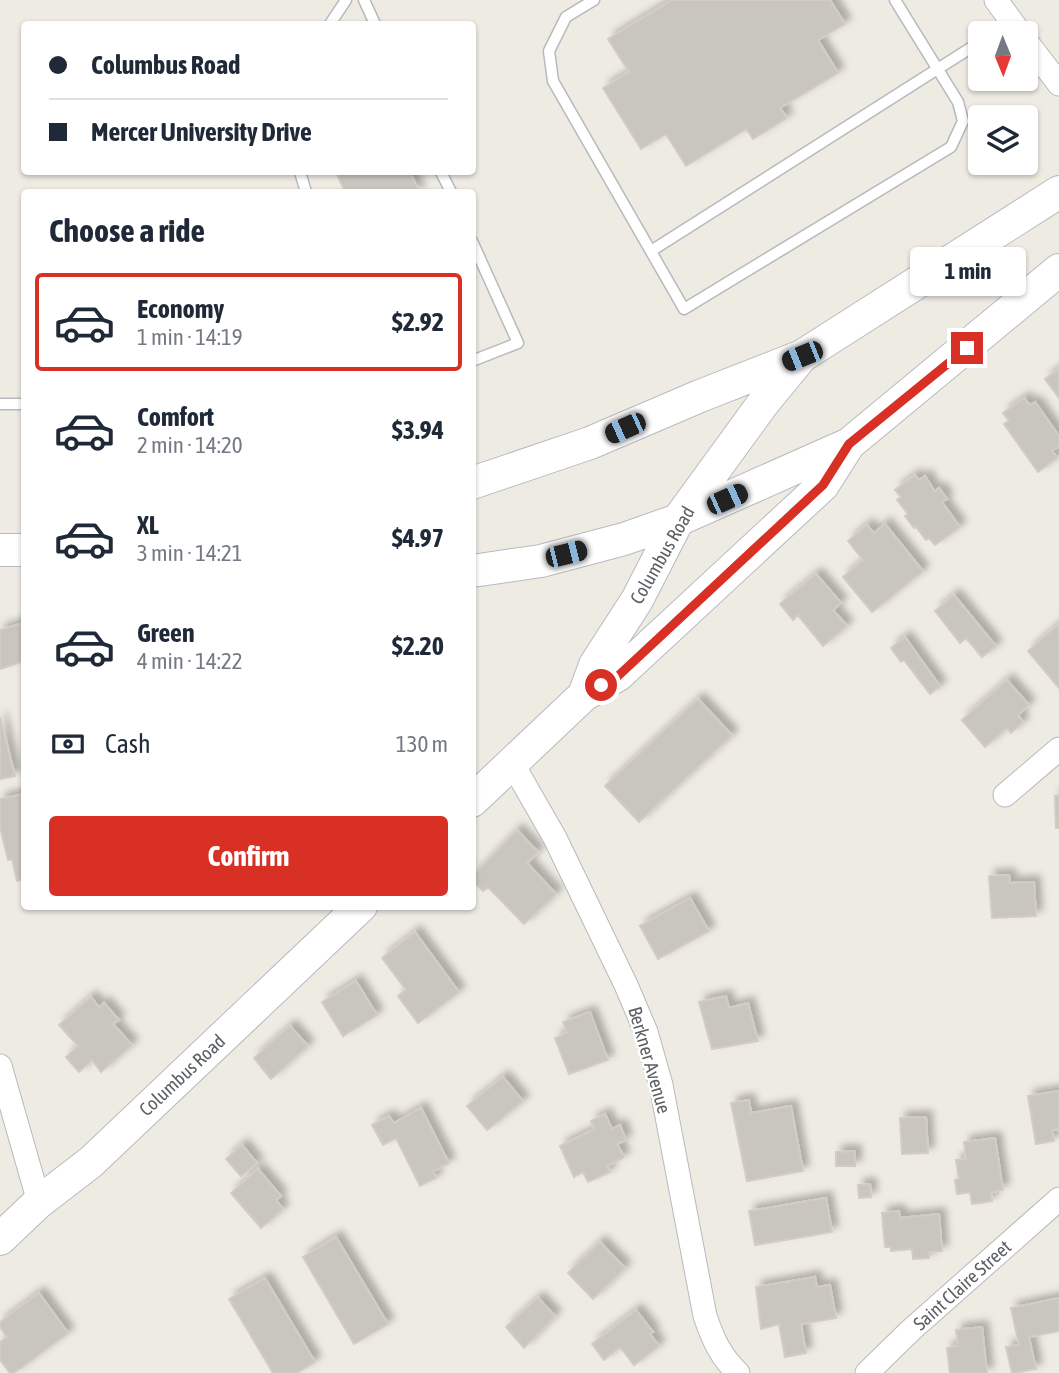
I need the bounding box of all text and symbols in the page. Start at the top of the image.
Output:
north arrow [968,21,1038,91]
map controls [968,21,1038,175]
text: Columbus Road [91,50,240,80]
button: layers [968,105,1038,175]
text: Mercer University Drive [91,117,312,147]
text: Choose a ride [49,212,205,249]
callout: 1 min [909,246,1025,296]
text: 1 min [945,258,991,284]
icon: car [53,291,116,354]
text: Economy [137,294,224,324]
text: $2.92 [392,307,444,337]
text: 1 min · 14:19 [137,324,243,350]
route end [951,332,983,364]
car [779,338,826,374]
icon: car [53,399,116,462]
text: Comfort [137,402,214,432]
car [602,410,649,446]
text: $3.94 [392,415,444,445]
text: 2 min · 14:20 [137,432,243,458]
car [704,481,751,517]
street label: Columbus Road [625,502,699,608]
icon: car [53,507,116,570]
text: XL [137,510,159,540]
text: $4.97 [392,523,444,553]
car [544,539,589,569]
text: 3 min · 14:21 [137,540,243,566]
icon: car [53,615,116,678]
text: Green [137,618,195,648]
text: $2.20 [392,631,444,661]
text: 4 min · 14:22 [137,648,243,674]
route start [585,669,617,701]
icon: cash [49,725,87,763]
text: Cash [105,729,151,759]
text: 130 m [396,731,448,757]
button: Confirm [49,816,448,896]
street label: Berkner Avenue [624,1004,676,1116]
street label: Columbus Road [135,1030,229,1120]
street label: Saint Claire Street [909,1235,1015,1335]

